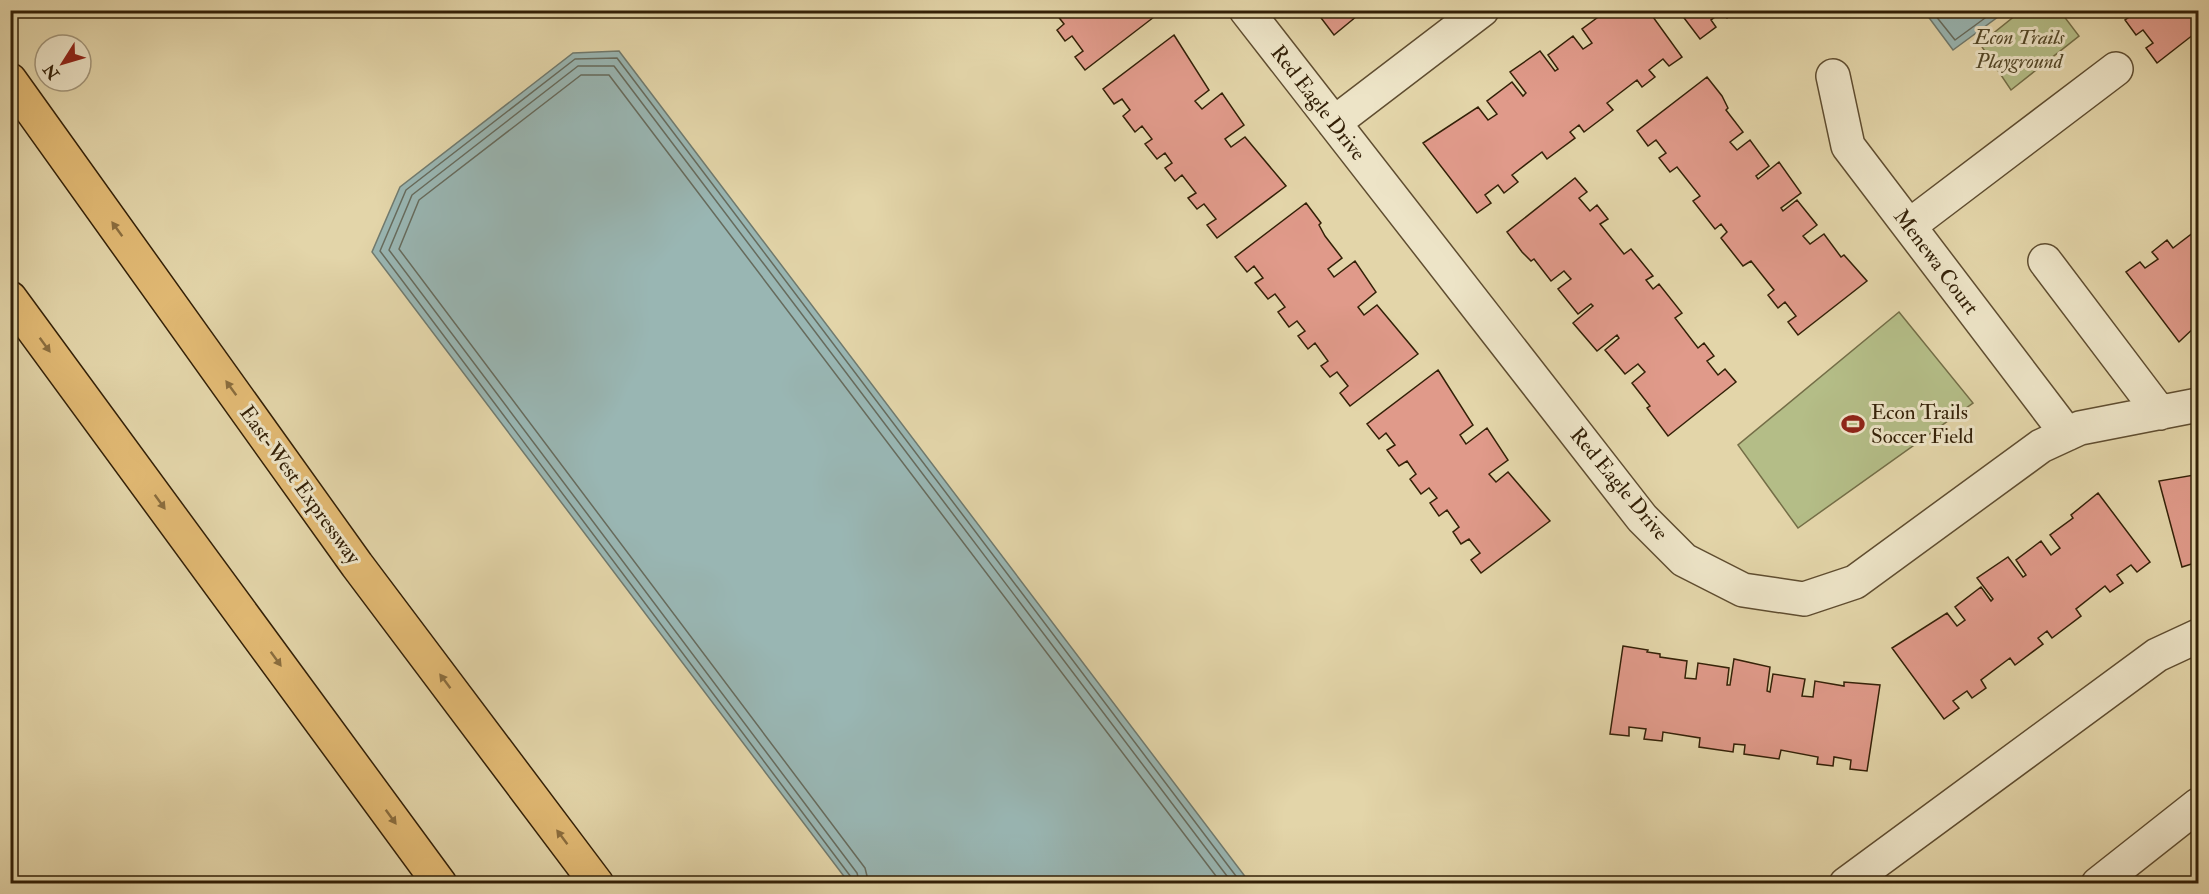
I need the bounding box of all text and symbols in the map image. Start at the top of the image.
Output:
park label: Econ Trails Playground [1972,24,2066,75]
north arrow [33,33,93,93]
street label: Red Eagle Drive [1265,40,1372,166]
text: N [39,59,65,84]
street label: Menewa Court [1888,204,1985,320]
one-way arrow [111,222,123,238]
one-way arrow [39,336,51,352]
one-way arrow [225,380,237,396]
place label: Econ Trails Soccer Field [1871,399,1974,450]
street label: East-West Expressway [233,400,367,570]
sports icon: Econ Trails Soccer Field [1840,411,1866,437]
street label: Red Eagle Drive [1564,422,1674,546]
one-way arrow [154,495,166,510]
one-way arrow [269,652,281,667]
one-way arrow [439,673,451,689]
one-way arrow [385,808,397,824]
one-way arrow [556,829,568,845]

